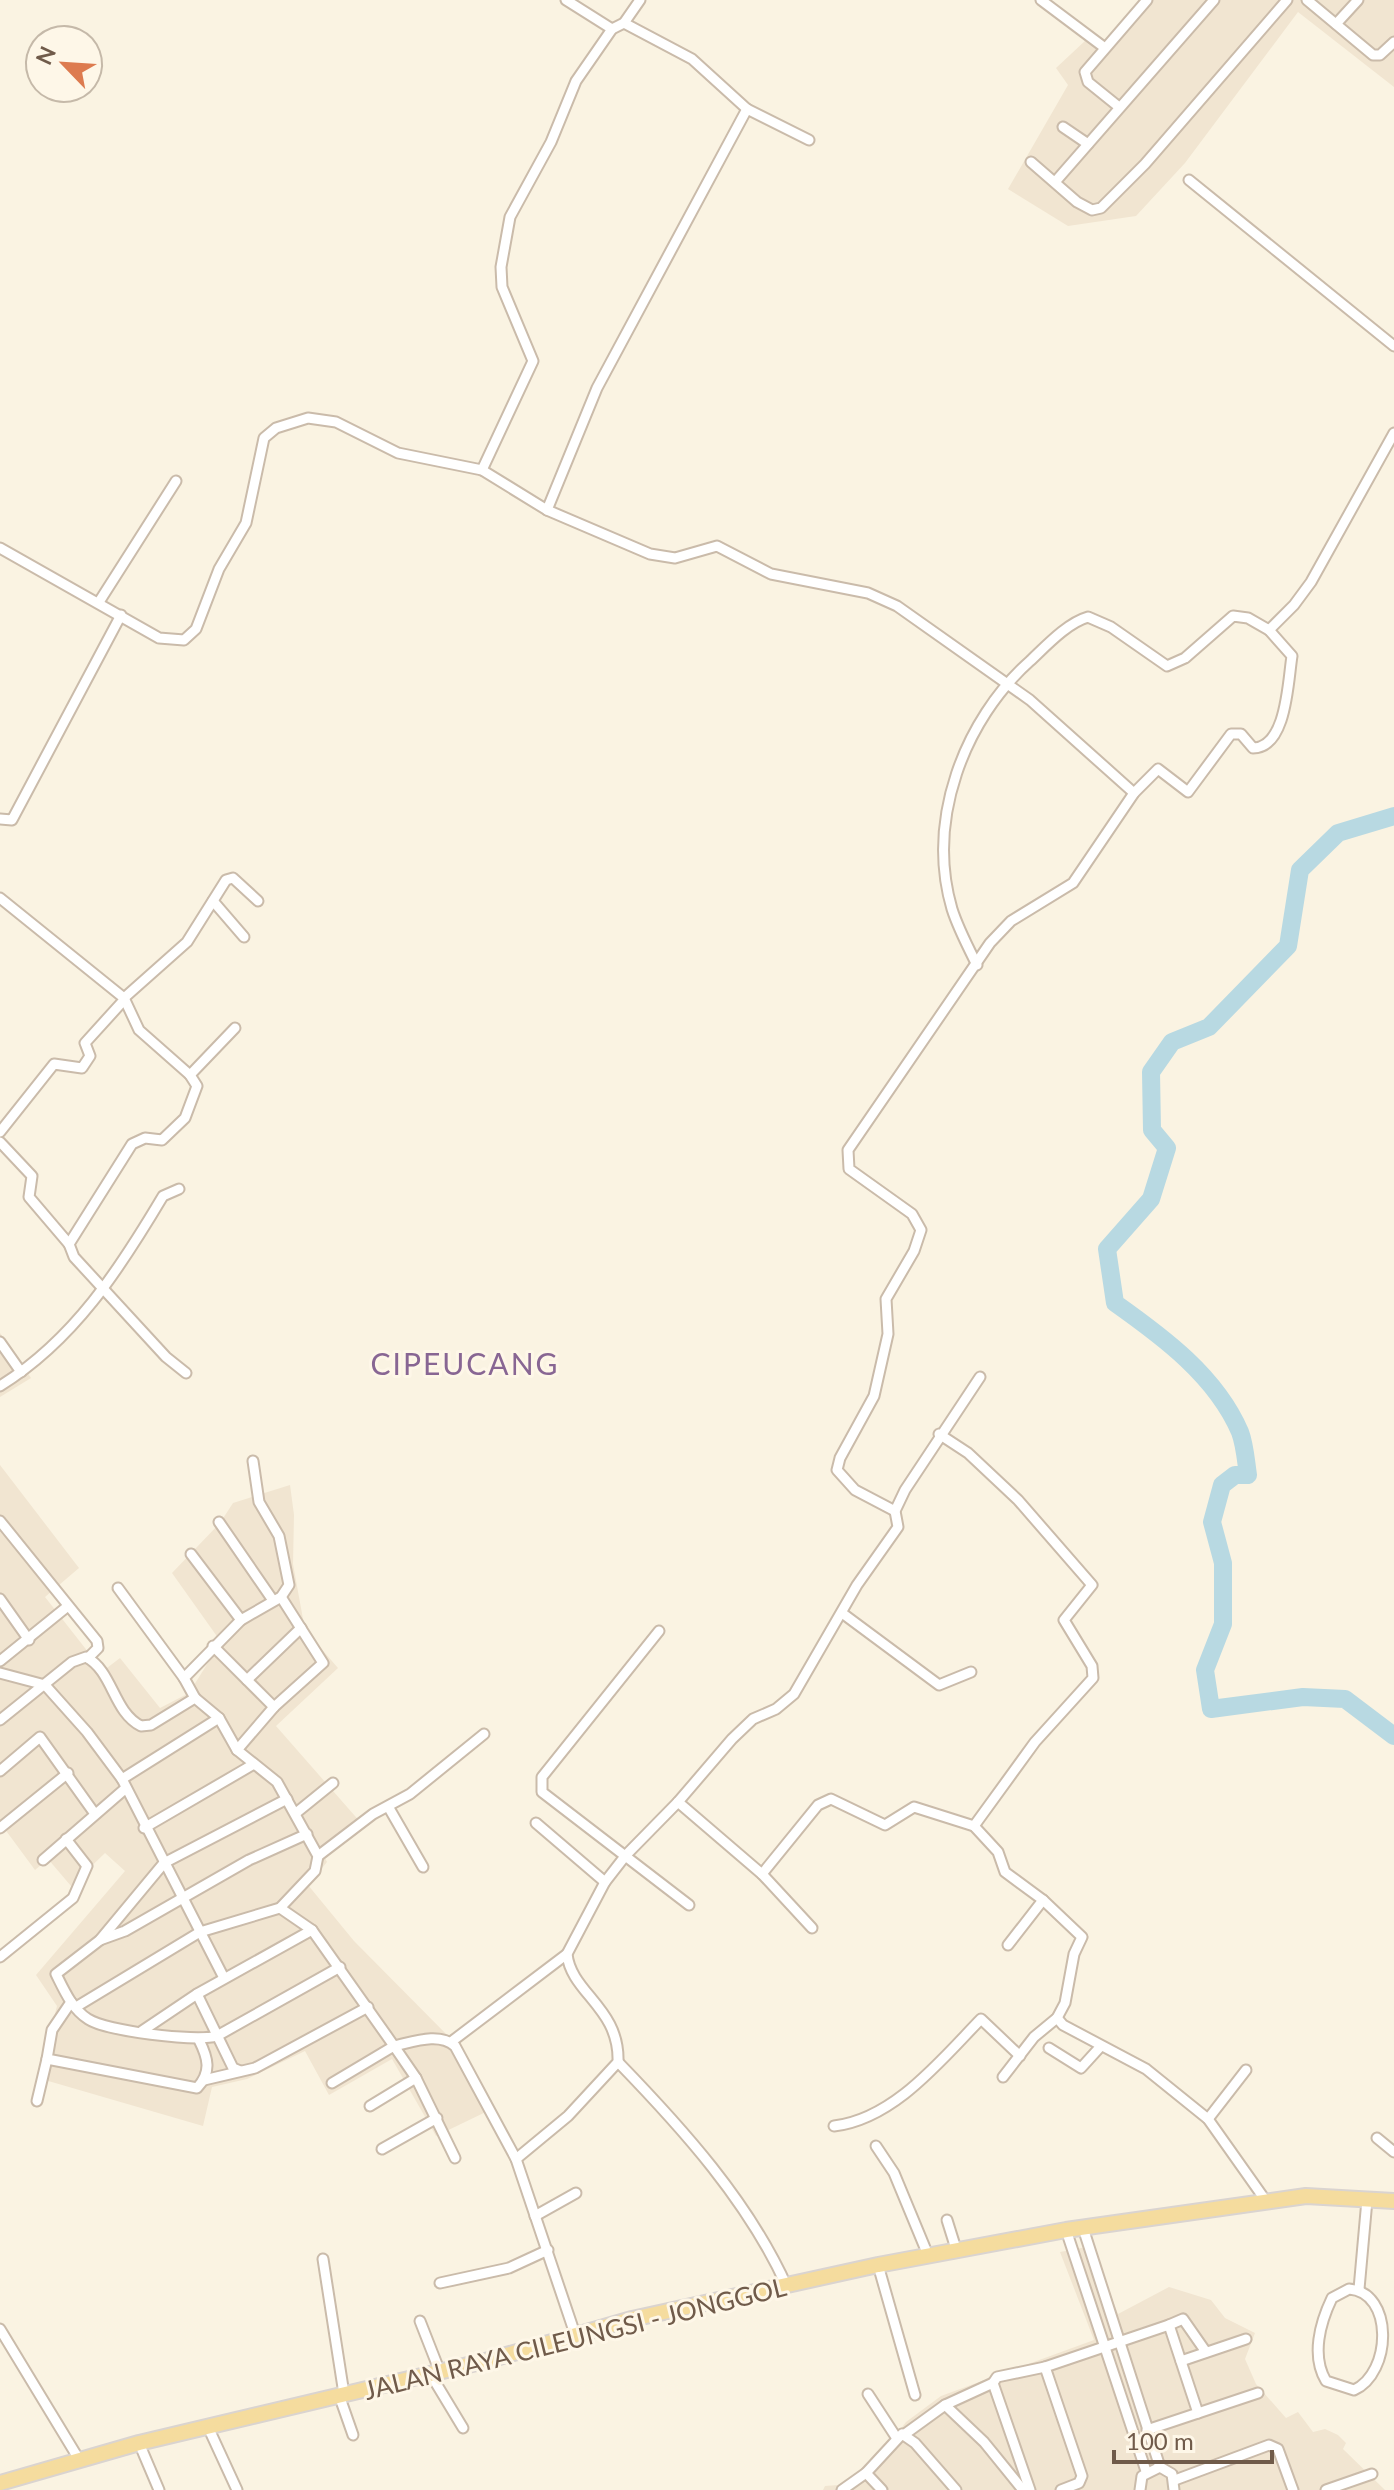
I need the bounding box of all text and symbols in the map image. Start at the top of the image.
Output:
north arrow [24,24,104,104]
text: N [30,42,61,69]
district label: CIPEUCANG [370,1345,560,1381]
street label: JALAN RAYA CILEUNGSI - JONGGOL [361,2270,789,2406]
scale bar [1114,2414,1272,2464]
text: 100 m [1126,2426,1194,2455]

